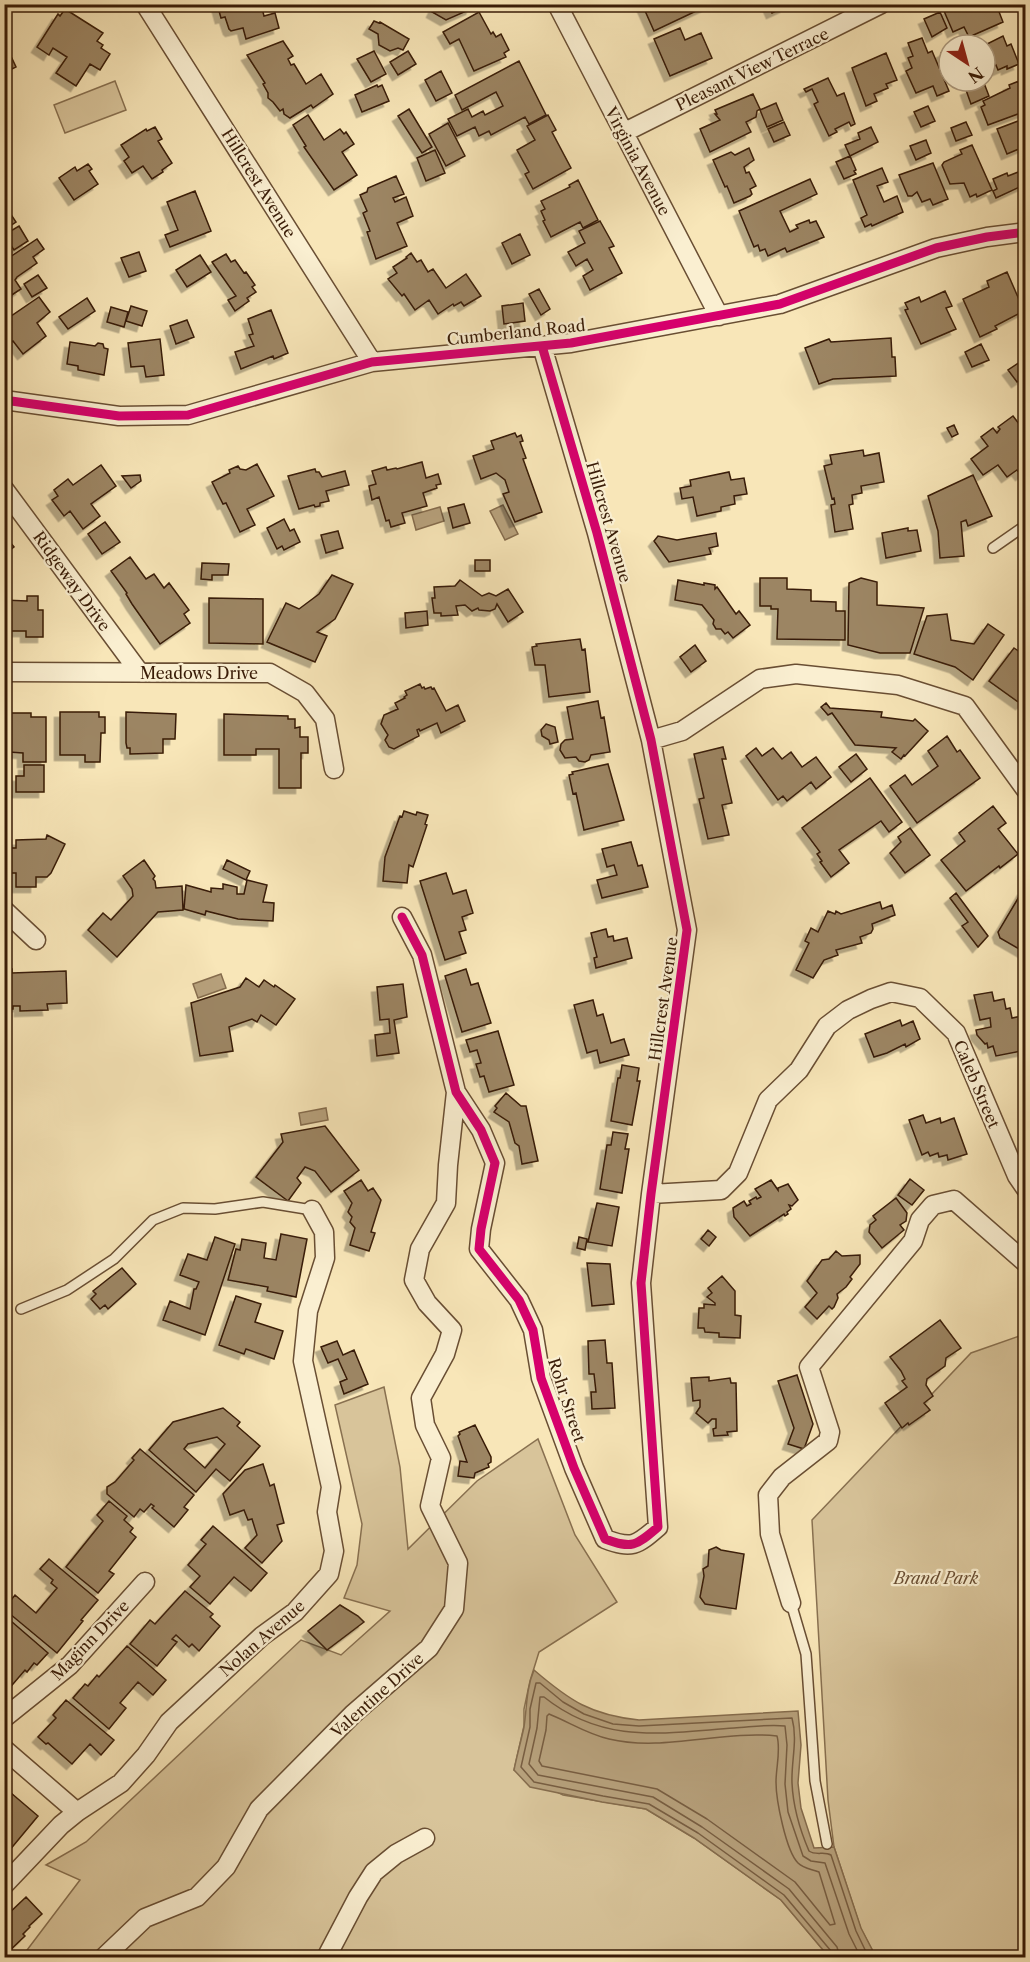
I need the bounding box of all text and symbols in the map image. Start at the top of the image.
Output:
street label: Pleasant View Terrace [672,23,832,115]
north arrow [937,33,997,93]
text: N [964,63,987,87]
street label: Virginia Avenue [601,102,675,219]
street label: Hillcrest Avenue [217,125,301,241]
street label: Cumberland Road [446,315,587,349]
street label: Hillcrest Avenue [582,459,636,585]
street label: Ridgeway Drive [29,527,115,635]
street label: Meadows Drive [140,663,258,683]
street label: Hillcrest Avenue [644,936,682,1062]
street label: Caleb Street [949,1037,1005,1131]
street label: Rohr Street [544,1355,590,1445]
park label: Brand Park [892,1568,979,1588]
street label: Maginn Drive [47,1596,133,1684]
street label: Nolan Avenue [215,1596,309,1680]
street label: Valentine Drive [326,1648,427,1742]

